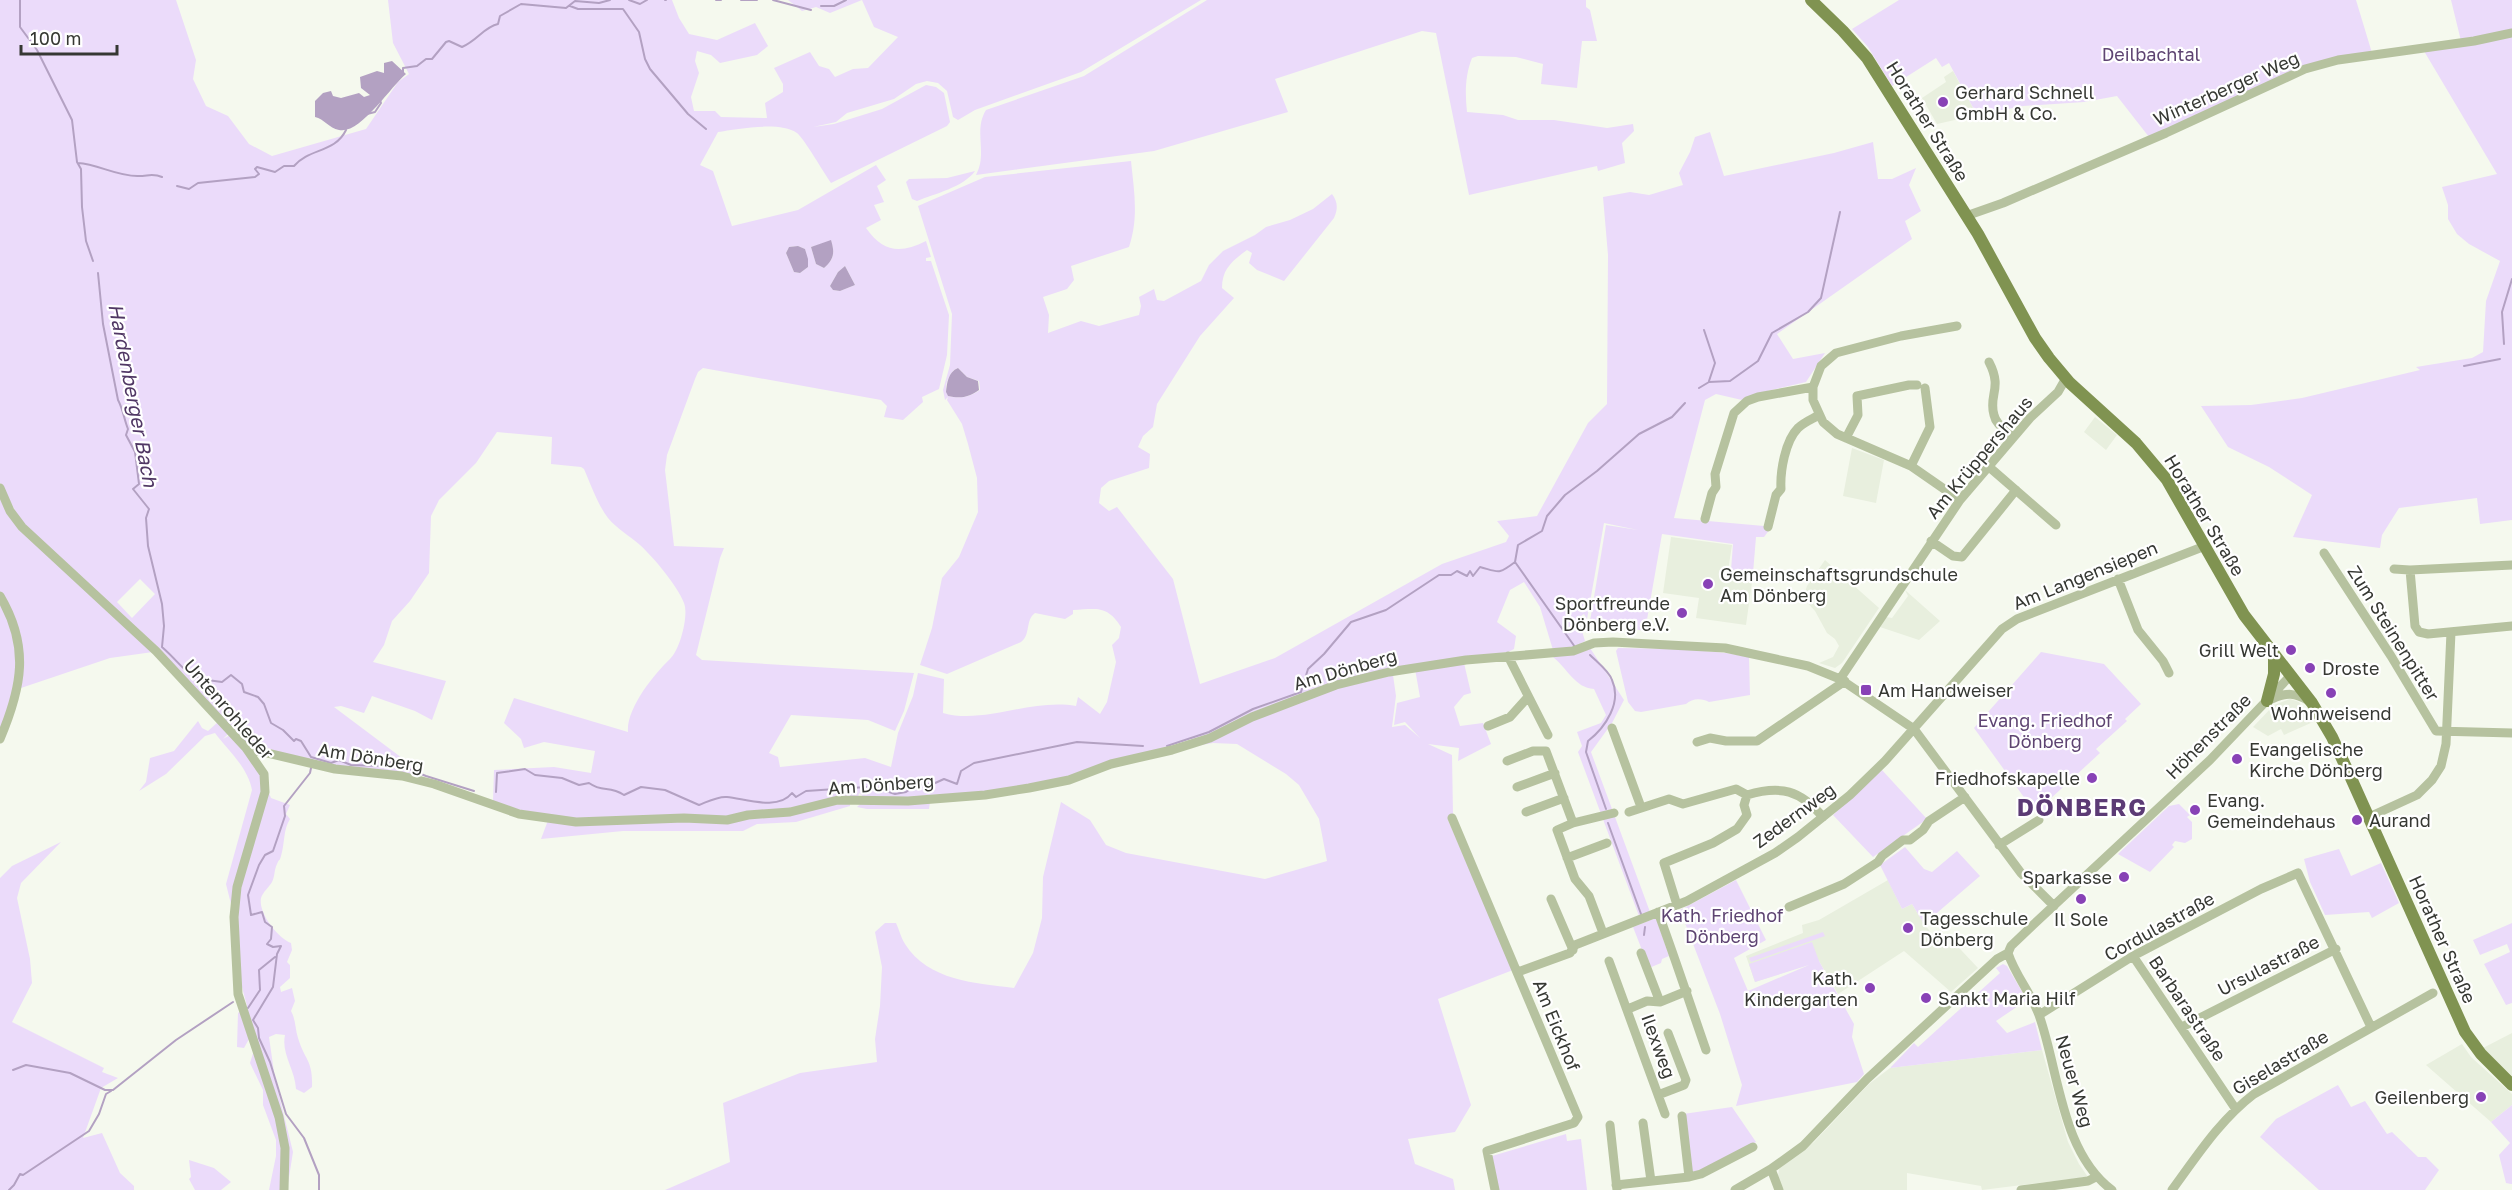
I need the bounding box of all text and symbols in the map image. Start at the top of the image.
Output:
scale bar [21,18,117,56]
text: 100 m [30,27,81,49]
park label: Deilbachtal [2102,43,2201,65]
street label: Winterberger Weg [2150,46,2302,130]
street label: Horather Straße [1882,57,1974,185]
place label: Gerhard Schnell GmbH & Co. [1955,81,2094,124]
marker: Gerhard Schnell GmbH & Co. [1936,95,1950,109]
water label: Hardenberger Bach [103,301,164,490]
street label: Am Krüppershaus [1921,391,2037,523]
street label: Horather Straße [2160,450,2250,580]
street label: Am Langensiepen [2009,536,2161,614]
street label: Zum Steinenpitter [2343,561,2445,705]
place label: Gemeinschaftsgrundschule Am Dönberg [1720,563,1958,606]
marker: Gemeinschaftsgrundschule Am Dönberg [1701,577,1715,591]
place label: Sportfreunde Dönberg e.V. [1555,592,1670,635]
marker: Sportfreunde Dönberg e.V. [1675,606,1689,620]
place label: Grill Welt [2199,639,2279,661]
marker: Grill Welt [2284,643,2298,657]
street label: Am Dönberg [1291,644,1399,694]
street label: Untenrohleder [179,654,279,764]
place label: Droste [2322,657,2379,679]
marker: Droste [2303,661,2317,675]
place label: Am Handweiser [1878,679,2013,701]
marker: Am Handweiser [1859,683,1873,697]
marker: Wohnweisend [2324,686,2338,700]
street label: Höhenstraße [2161,689,2255,783]
place label: Wohnweisend [2270,702,2392,724]
park label: Evang. Friedhof Dönberg [1978,709,2113,752]
street label: Am Dönberg [317,738,425,776]
place label: Evangelische Kirche Dönberg [2249,738,2383,781]
marker: Evangelische Kirche Dönberg [2230,752,2244,766]
place label: Friedhofskapelle [1935,767,2080,789]
street label: Am Dönberg [827,769,935,799]
marker: Friedhofskapelle [2085,771,2099,785]
street label: Zedernweg [1749,778,1839,852]
place label: Evang. Gemeindehaus [2207,789,2336,832]
district label: DÖNBERG [2017,792,2147,821]
marker: Evang. Gemeindehaus [2188,803,2202,817]
place label: Aurand [2369,809,2431,831]
marker: Aurand [2350,813,2364,827]
place label: Sparkasse [2023,866,2112,888]
marker: Sparkasse [2117,870,2131,884]
street label: Horather Straße [2405,872,2481,1006]
street label: Cordulastraße [2100,887,2218,965]
marker: Il Sole [2074,892,2088,906]
park label: Kath. Friedhof Dönberg [1661,904,1784,947]
place label: Tagesschule Dönberg [1920,907,2028,950]
place label: Il Sole [2054,908,2108,930]
marker: Tagesschule Dönberg [1901,921,1915,935]
street label: Ursulastraße [2213,930,2323,1000]
street label: Barbarastraße [2145,951,2231,1065]
place label: Kath. Kindergarten [1744,967,1858,1010]
street label: Am Eickhof [1529,976,1585,1074]
marker: Kath. Kindergarten [1863,981,1877,995]
place label: Sankt Maria Hilf [1938,987,2076,1009]
marker: Sankt Maria Hilf [1919,991,1933,1005]
street label: Ilexweg [1637,1011,1681,1081]
street label: Giselastraße [2228,1025,2332,1099]
street label: Neuer Weg [2051,1032,2099,1130]
place label: Geilenberg [2375,1086,2469,1108]
marker: Geilenberg [2474,1090,2488,1104]

